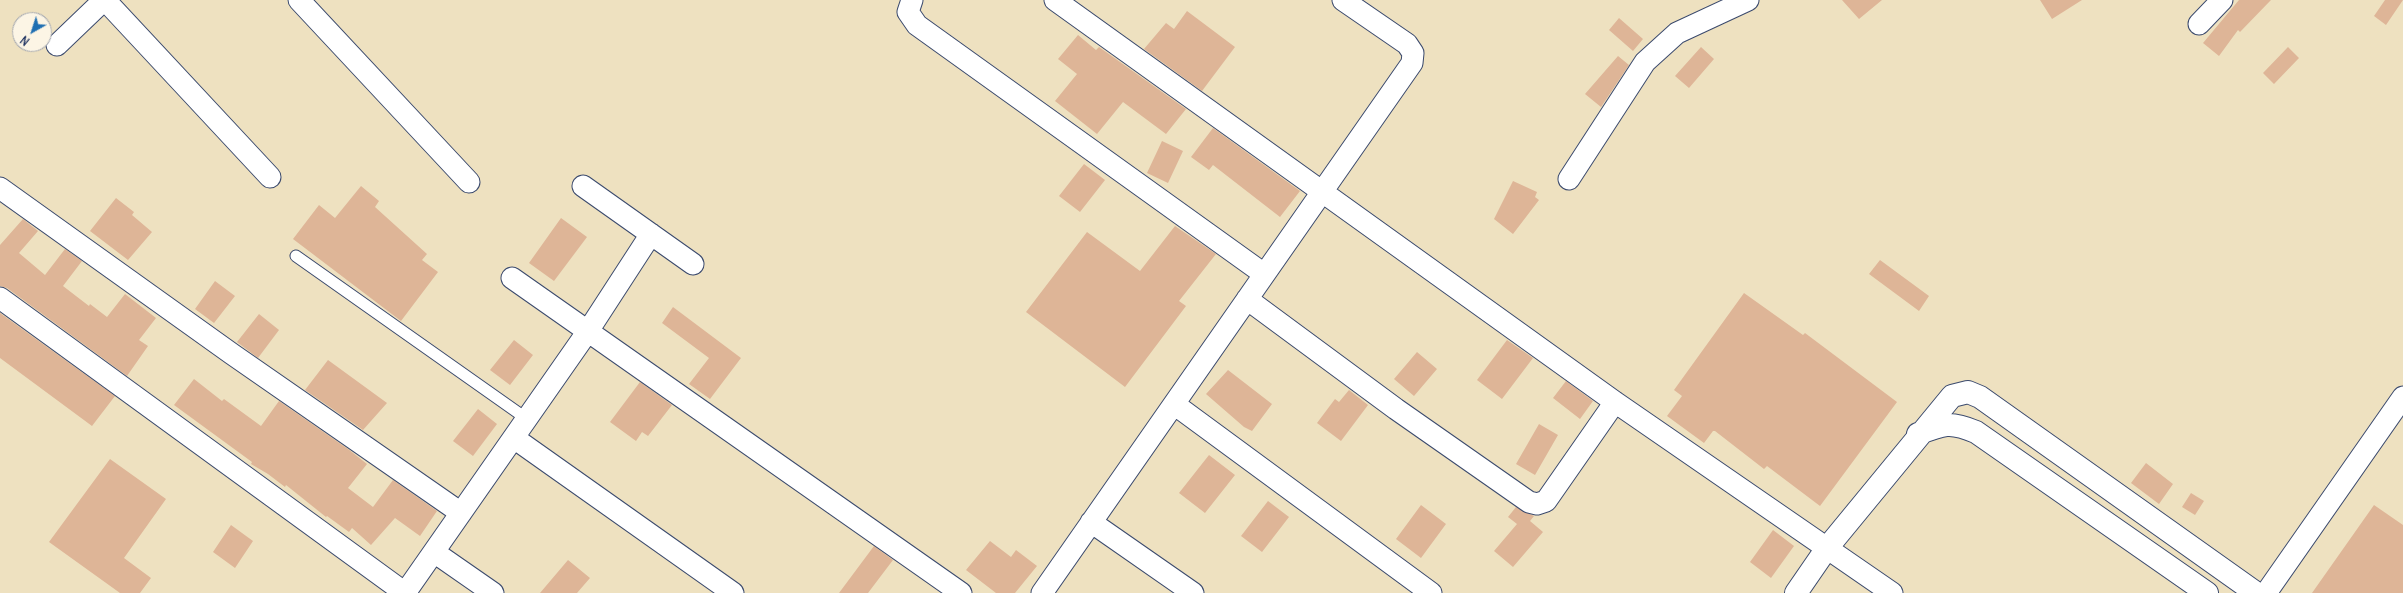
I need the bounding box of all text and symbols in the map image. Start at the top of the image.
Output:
north arrow [12,12,52,52]
text: N [18,33,32,48]

